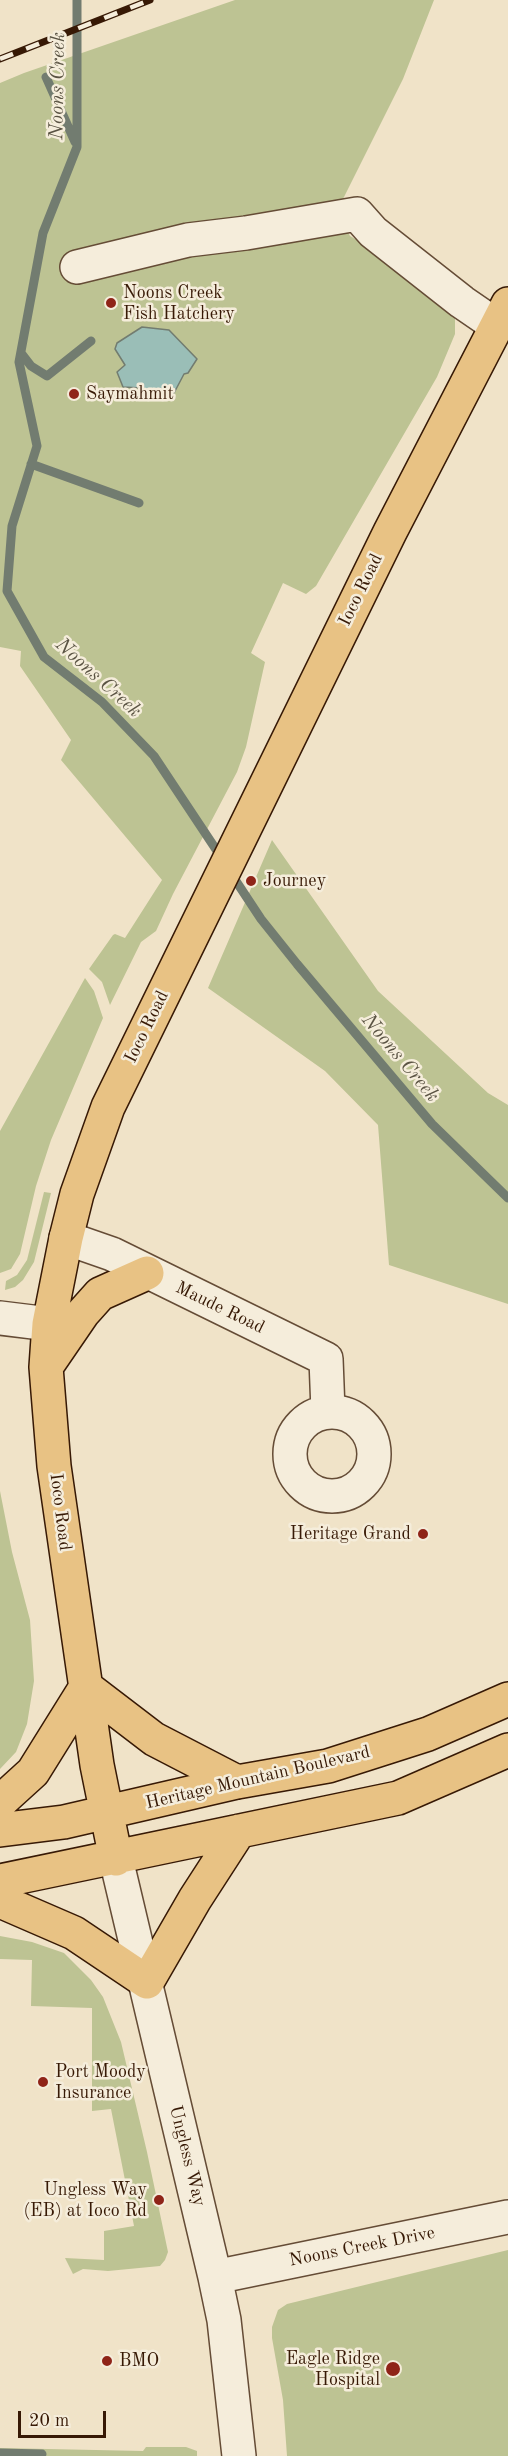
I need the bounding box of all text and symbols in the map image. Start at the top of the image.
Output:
water label: Noons Creek [45,32,71,140]
place label: Noons Creek Fish Hatchery [123,282,235,324]
marker: Noons Creek Fish Hatchery [104,296,118,310]
place label: Saymahmit [86,383,174,405]
marker: Saymahmit [67,387,81,401]
street label: Ioco Road [334,550,388,630]
water label: Noons Creek [50,633,146,723]
place label: Journey [263,870,326,892]
marker: Journey [244,874,258,888]
street label: Ioco Road [120,987,174,1067]
water label: Noons Creek [356,1009,444,1107]
street label: Maude Road [172,1277,268,1339]
street label: Ioco Road [45,1472,75,1552]
place label: Heritage Grand [290,1523,411,1545]
marker: Heritage Grand [416,1527,430,1541]
street label: Heritage Mountain Boulevard [144,1742,372,1814]
place label: Port Moody Insurance [55,2061,146,2104]
marker: Port Moody Insurance [36,2075,50,2089]
street label: Ungless Way [164,2103,210,2209]
place label: Ungless Way (EB) at Ioco Rd [23,2179,147,2222]
marker: Ungless Way (EB) at Ioco Rd [152,2193,166,2207]
street label: Noons Creek Drive [287,2222,437,2272]
place label: Eagle Ridge Hospital [286,2348,380,2390]
place label: BMO [119,2350,159,2372]
marker: BMO [100,2354,114,2368]
marker: Eagle Ridge Hospital [384,2360,402,2378]
scale bar [21,2399,110,2437]
text: 20 m [29,2412,69,2430]

